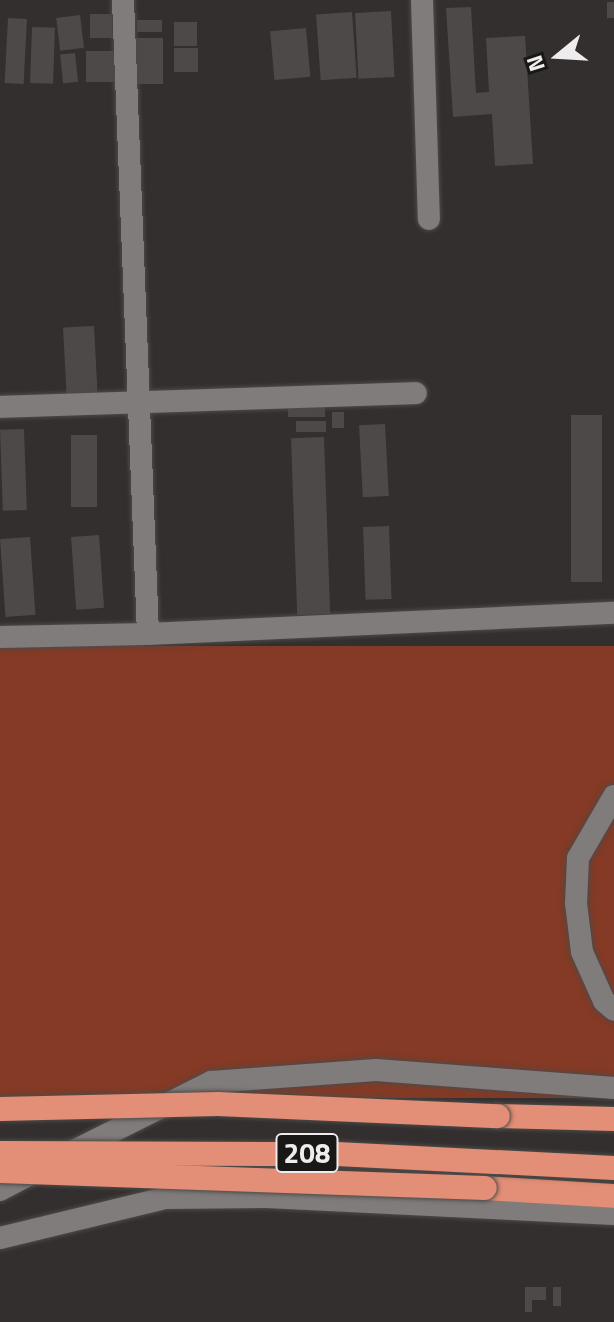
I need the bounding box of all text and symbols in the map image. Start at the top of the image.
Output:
north arrow [518,16,598,96]
text: N [517,51,554,76]
road number: 208 [275,1129,339,1177]

